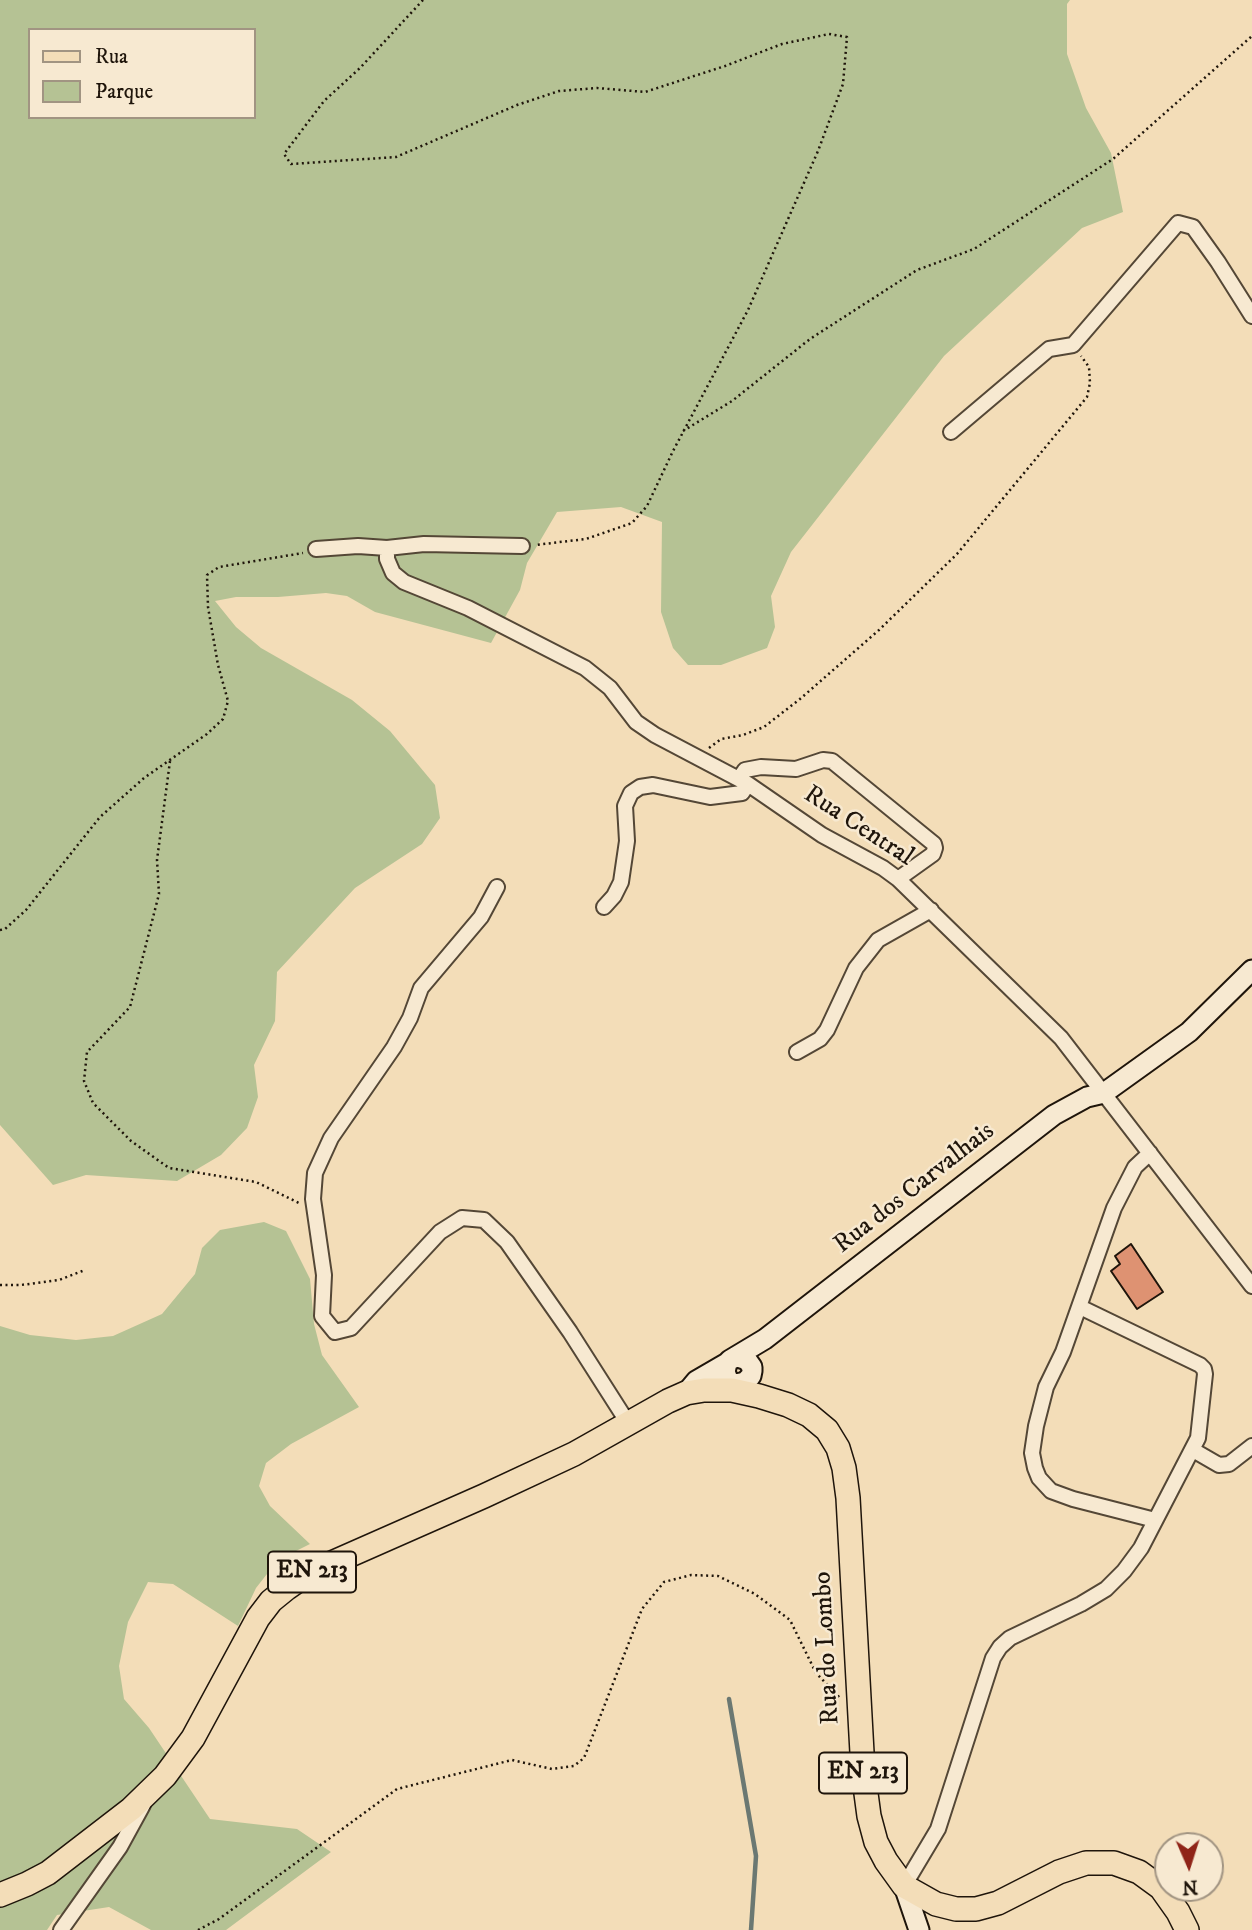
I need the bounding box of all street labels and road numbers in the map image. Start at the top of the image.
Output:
street label: Rua Central [797,780,919,874]
street label: Rua dos Carvalhais [829,1117,1001,1261]
road number: EN 213 [268,1552,356,1592]
street label: Rua do Lombo [808,1571,848,1725]
road number: EN 213 [819,1752,907,1794]

